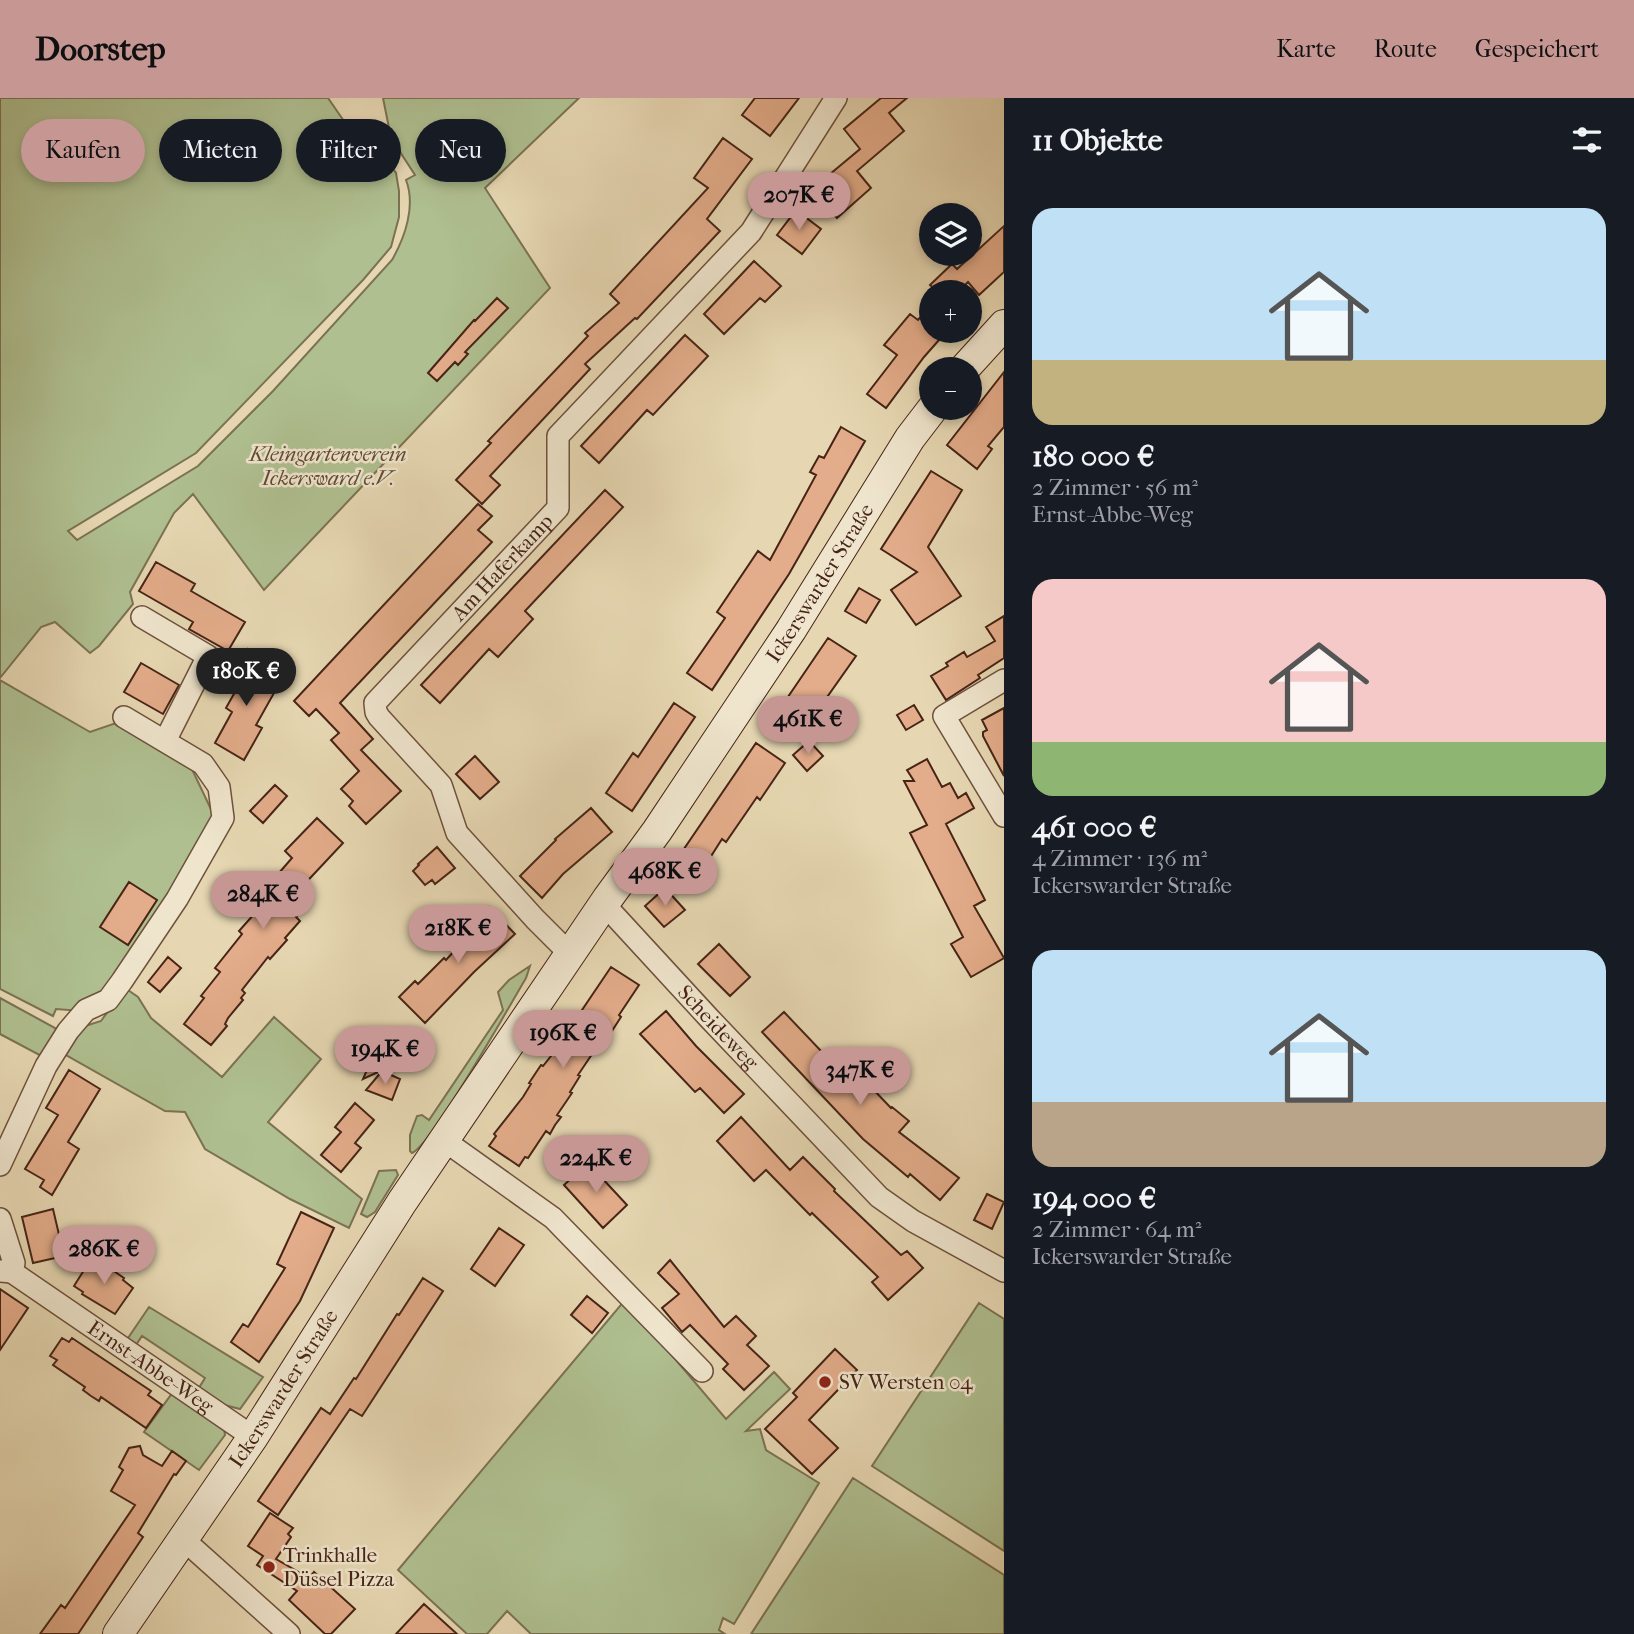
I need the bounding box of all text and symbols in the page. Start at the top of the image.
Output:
text: Doorstep [35,30,166,69]
text: Karte [1276,35,1336,63]
text: Route [1374,35,1437,63]
text: Gespeichert [1475,35,1599,63]
chip: Kaufen [21,119,145,182]
chip: Mieten [159,119,282,182]
chip: Filter [296,119,401,182]
chip: Neu [415,119,506,182]
icon: filters [1568,121,1606,159]
text: 11 Objekte [1032,123,1163,158]
pin: 207K € [742,172,856,232]
text: 207K € [764,181,834,208]
map controls [919,203,982,420]
button: layers [919,203,982,266]
icon: home [1256,253,1382,379]
button: + [919,280,982,343]
button: − [919,357,982,420]
text: 180 000 € [1032,439,1155,474]
park label: Kleingartenverein Ickersward e.V. [247,442,407,490]
text: 2 Zimmer · 56 m² [1032,474,1198,501]
street label: Ickerswarder Straße [761,499,878,667]
text: Ernst-Abbe-Weg [1032,501,1193,528]
street label: Am Haferkamp [446,509,558,626]
icon: home [1256,624,1382,750]
pin: 180K € [189,648,303,708]
text: 180K € [212,657,280,684]
pin: 461K € [751,696,865,756]
text: 461K € [773,705,843,732]
text: 461 000 € [1032,810,1157,845]
text: 4 Zimmer · 136 m² [1032,845,1207,872]
pin: 468K € [608,848,722,908]
text: 468K € [629,857,701,884]
pin: 284K € [206,872,320,931]
text: Ickerswarder Straße [1032,872,1232,899]
text: 284K € [227,880,299,907]
pin: 218K € [401,906,515,965]
text: 218K € [425,914,491,941]
street label: Scheideweg [673,980,764,1075]
icon: home [1256,995,1382,1121]
pin: 196K € [506,1010,620,1070]
text: 196K € [529,1019,597,1046]
pin: 194K € [328,1026,442,1086]
text: 194K € [351,1035,419,1062]
pin: 347K € [803,1048,917,1107]
text: 347K € [826,1056,894,1083]
pin: 224K € [539,1136,653,1195]
text: 224K € [560,1144,632,1171]
text: 194 000 € [1032,1181,1156,1216]
text: 2 Zimmer · 64 m² [1032,1216,1201,1243]
pin: 286K € [47,1226,161,1286]
text: 286K € [68,1235,140,1262]
text: Ickerswarder Straße [1032,1243,1232,1270]
street label: Ickerswarder Straße [224,1305,343,1472]
street label: Ernst-Abbe-Weg [83,1316,219,1419]
place label: SV Wersten 04 [839,1370,973,1394]
marker: SV Wersten 04 [817,1374,833,1390]
place label: Trinkhalle Düssel Pizza [283,1543,394,1591]
marker: Trinkhalle Düssel Pizza [261,1559,277,1575]

